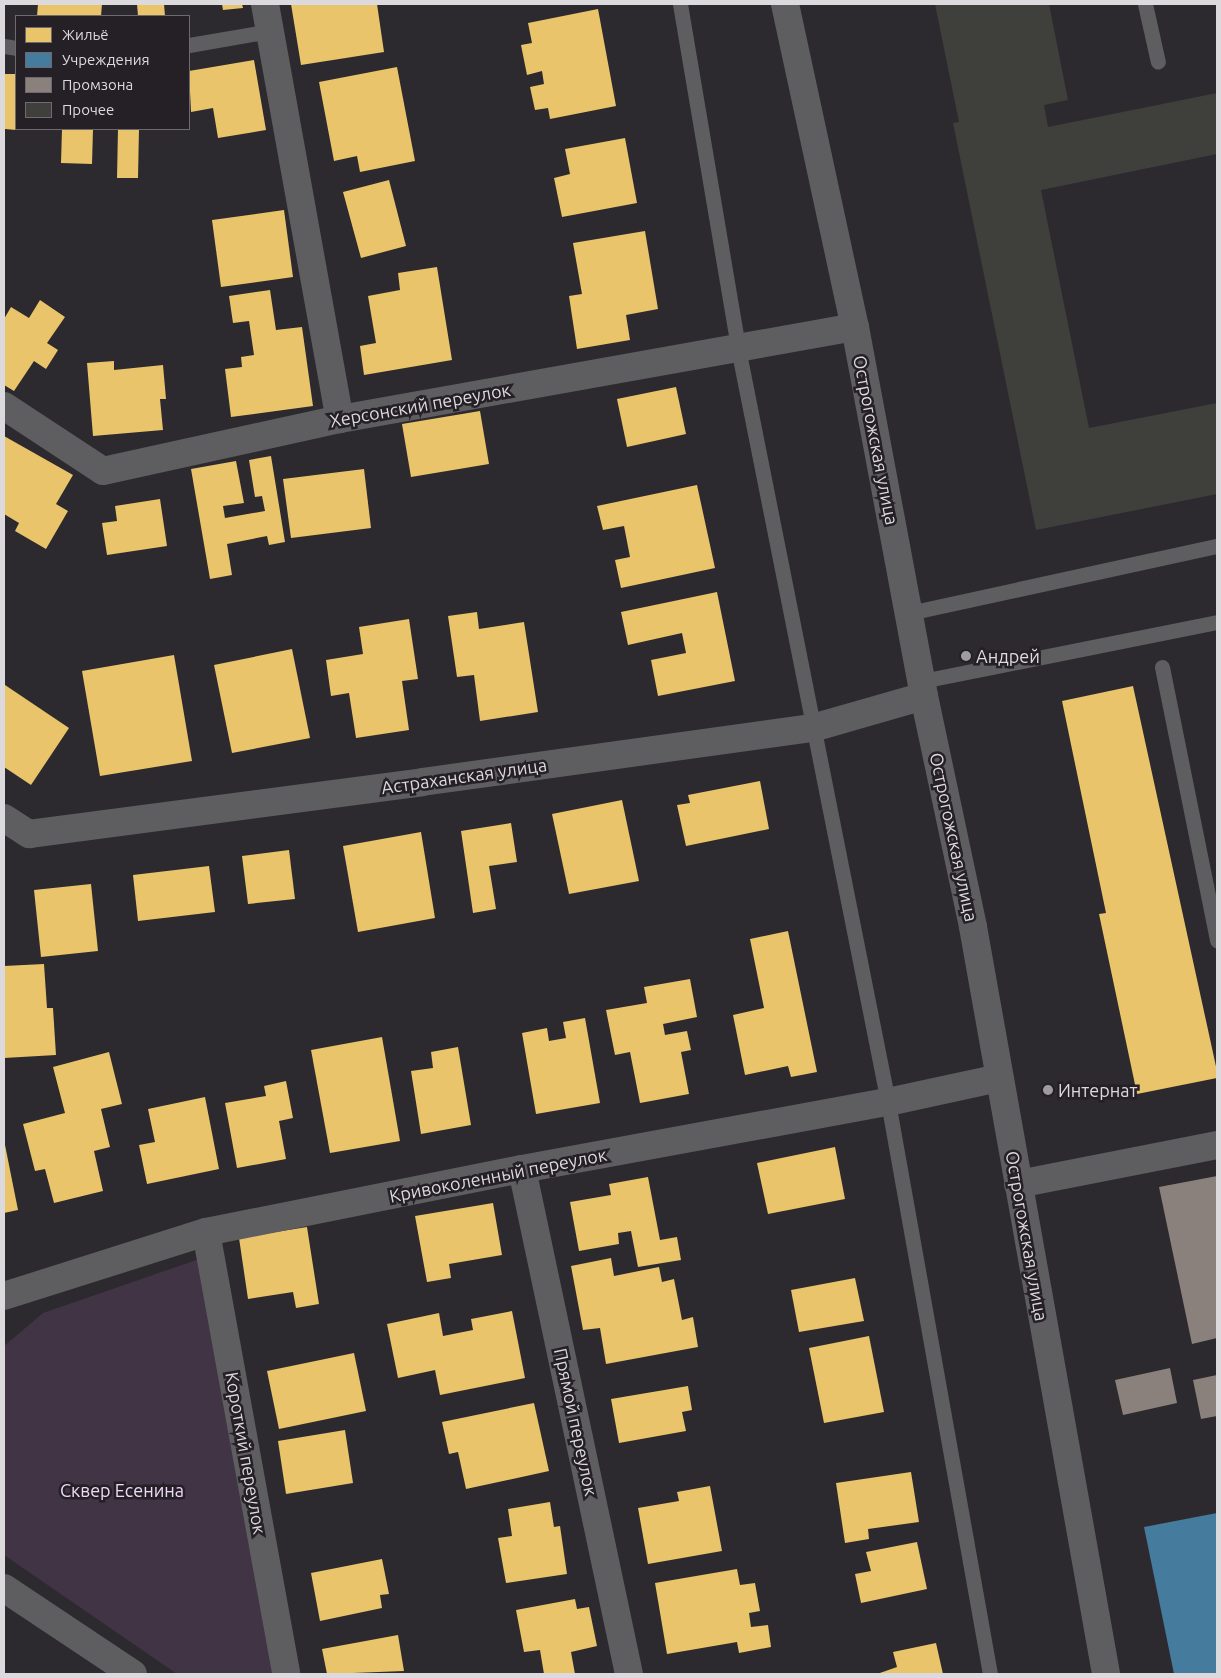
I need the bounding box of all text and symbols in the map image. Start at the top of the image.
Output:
legend [15,15,190,130]
text: Жильё [62,26,109,43]
text: Учреждения [62,51,150,68]
text: Промзона [62,76,133,93]
text: Прочее [62,101,114,118]
street label: Острогожская улица [849,353,903,527]
street label: Херсонский переулок [328,378,512,432]
place label: Андрей [976,645,1040,667]
marker: Андрей [960,650,972,662]
street label: Острогожская улица [926,751,982,923]
street label: Астраханская улица [380,754,548,798]
place label: Интернат [1058,1079,1138,1101]
marker: Интернат [1042,1084,1054,1096]
street label: Кривоколенный переулок [387,1143,609,1207]
street label: Острогожская улица [1001,1149,1053,1323]
street label: Прямой переулок [550,1346,602,1498]
street label: Короткий переулок [221,1370,271,1536]
park label: Сквер Есенина [60,1479,184,1501]

